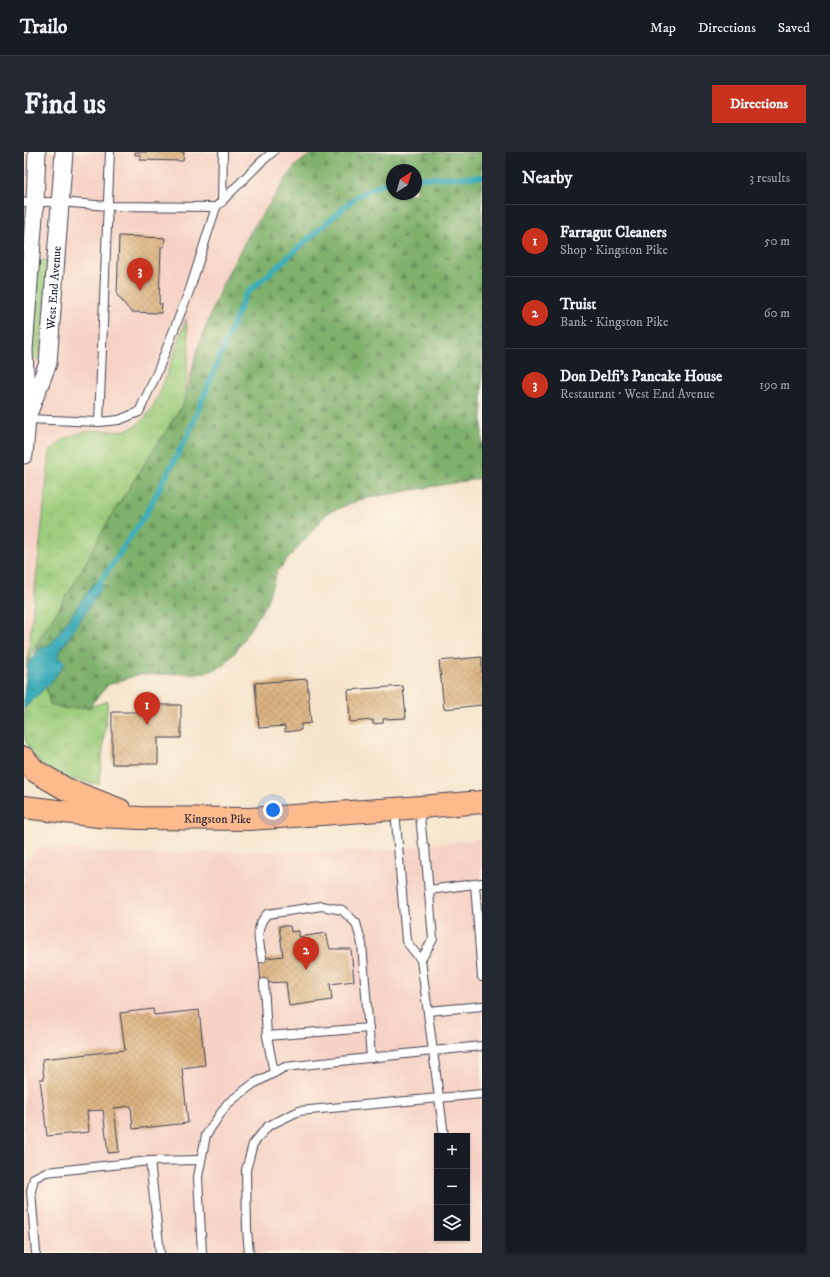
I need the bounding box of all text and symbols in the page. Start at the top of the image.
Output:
text: Trailo [20,16,67,39]
text: Map [650,19,676,37]
text: Directions [698,19,756,37]
text: Saved [778,19,810,37]
button: Directions [712,85,806,123]
text: Find us [24,87,106,122]
north arrow [386,164,422,200]
text: Nearby [522,167,572,189]
text: 3 results [749,170,790,186]
text: Farragut Cleaners [560,223,667,242]
text: 1 [533,233,537,249]
text: 50 m [764,233,790,249]
text: Shop · Kingston Pike [560,242,668,258]
street label: West End Avenue [43,245,64,331]
pin: 3 [127,258,153,291]
text: Truist [560,295,596,314]
text: 2 [532,305,538,321]
text: 60 m [764,305,790,321]
text: Bank · Kingston Pike [560,314,668,330]
text: Don Delfi's Pancake House [560,367,722,386]
text: 3 [533,377,537,393]
text: 190 m [759,377,790,393]
text: Restaurant · West End Avenue [560,386,715,402]
pin: 1 [134,692,160,725]
your location [263,800,283,820]
street label: Kingston Pike [184,811,251,827]
pin: 2 [293,937,319,970]
map controls [434,1133,470,1241]
button: + [434,1133,470,1169]
button: − [434,1169,470,1205]
button: layers [434,1205,470,1241]

